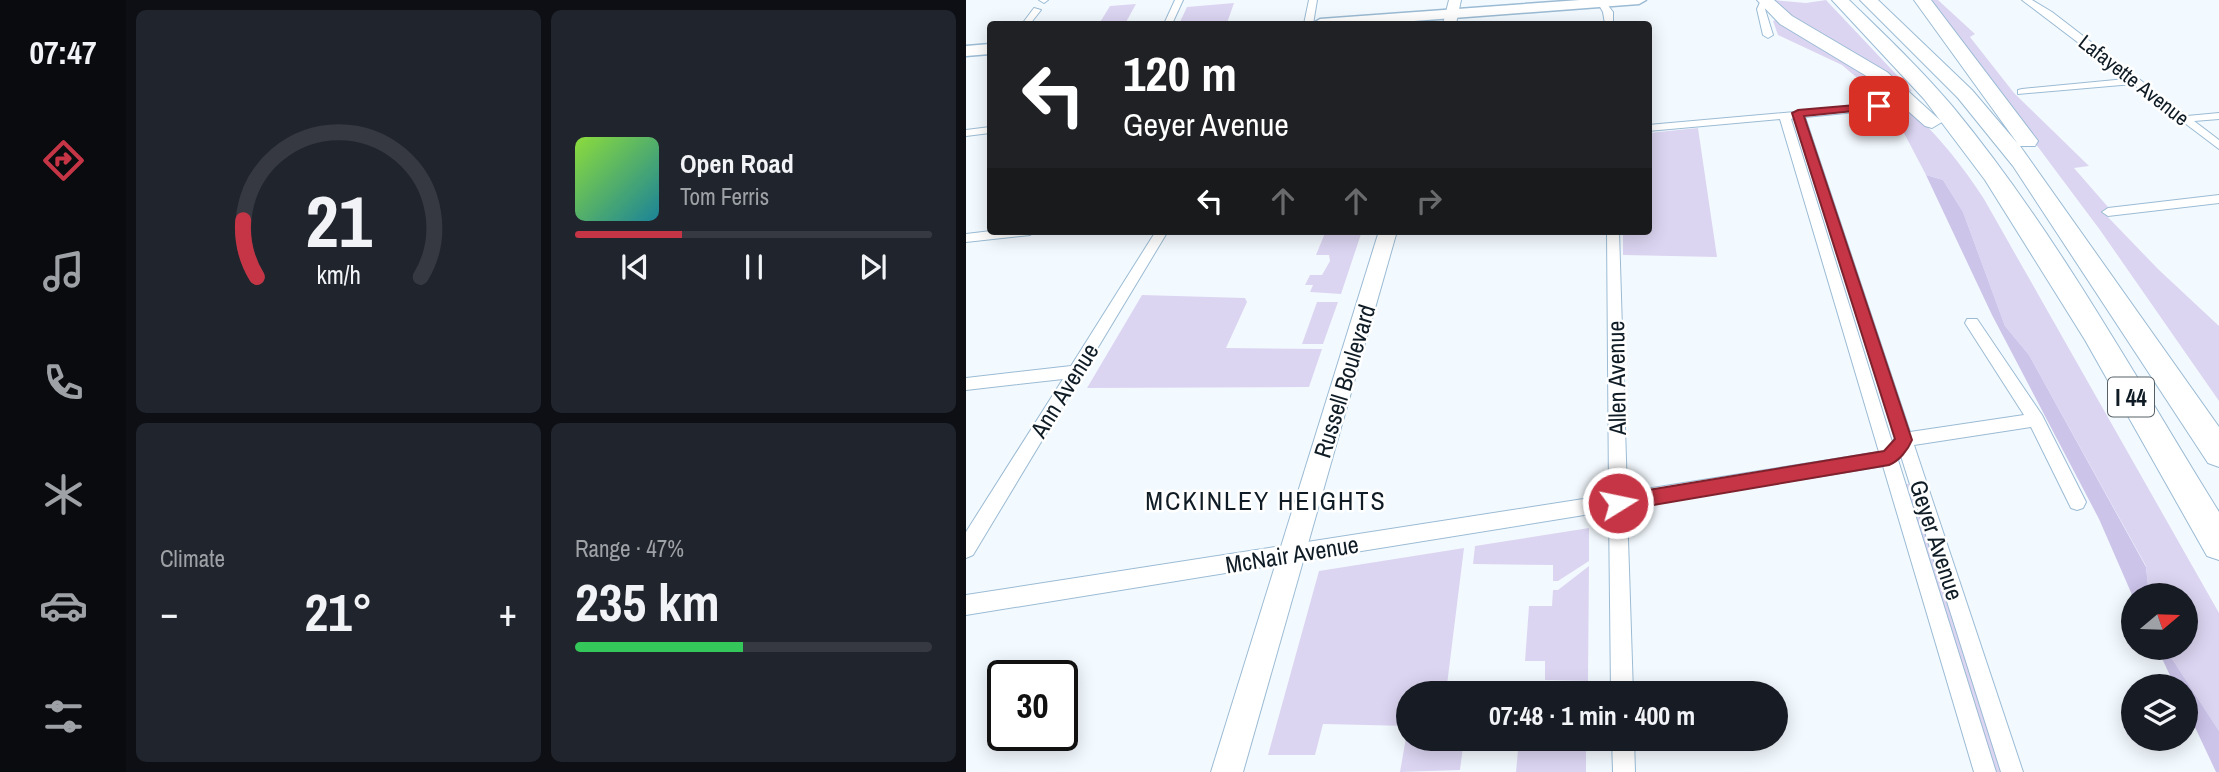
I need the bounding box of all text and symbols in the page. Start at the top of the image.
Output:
street label: Lafayette Avenue [2073,28,2195,132]
text: 07:47 [29,31,97,74]
text: 120 m [1123,40,1237,106]
icon: left [1008,49,1099,140]
pin [1849,76,1909,136]
icon: arrive [1860,87,1898,125]
text: Geyer Avenue [1123,103,1289,146]
icon: directions [39,136,88,185]
text: Open Road [680,146,794,181]
text: 21 [305,173,372,271]
text: Tom Ferris [680,181,769,212]
icon: left [1191,182,1229,220]
icon: ahead [1264,182,1302,220]
icon: ahead [1337,182,1375,220]
icon: right [1410,182,1448,220]
icon: music [39,247,88,296]
icon: previous [616,248,654,286]
icon: pause [735,248,773,286]
icon: next [854,248,892,286]
text: km/h [316,258,361,292]
street label: Russell Boulevard [1306,300,1382,462]
street label: Allen Avenue [1599,320,1633,437]
street label: Ann Avenue [1022,337,1106,444]
icon: phone [39,358,88,407]
road number: I 44 [2108,378,2154,416]
position arrow [1581,466,1655,540]
icon: climate [39,470,88,519]
street label: Geyer Avenue [1903,476,1971,604]
district label: MCKINLEY HEIGHTS [1145,483,1387,518]
street label: McNair Avenue [1223,528,1361,580]
text: Range · 47% [575,533,684,564]
text: Climate [160,543,225,574]
text: 235 km [575,567,720,637]
text: 21° [304,577,373,647]
icon: car [39,581,88,630]
north arrow [2121,583,2198,660]
map controls [2121,583,2198,751]
text: − [160,587,178,638]
text: + [499,587,517,638]
speed limit sign: 30 [987,660,1078,751]
button: layers [2121,674,2198,751]
icon: filters [39,692,88,741]
text: 07:48 · 1 min · 400 m [1489,698,1695,733]

